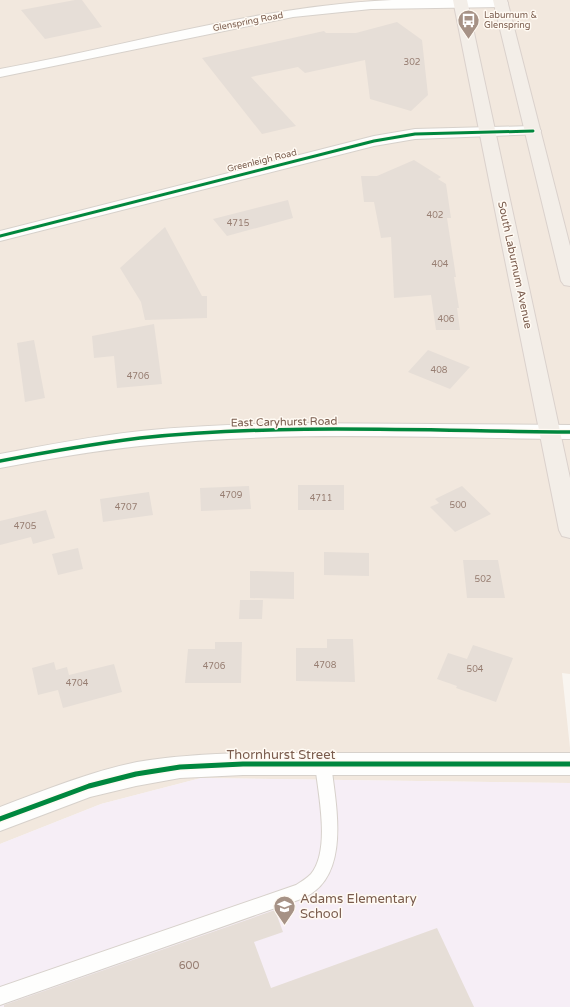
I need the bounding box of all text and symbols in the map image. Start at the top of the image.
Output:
bus stop icon: Laburnum & Glenspring [455,7,481,40]
street label: Glenspring Road [212,10,284,34]
place label: Laburnum & Glenspring [484,10,537,31]
house number: 302 [404,57,420,68]
street label: Greenleigh Road [226,147,298,175]
street label: South Laburnum Avenue [495,200,535,330]
house number: 402 [427,210,443,221]
house number: 4715 [227,218,250,229]
house number: 404 [432,259,449,270]
house number: 406 [438,314,455,325]
house number: 408 [431,365,448,376]
house number: 4706 [127,371,150,382]
street label: East Caryhurst Road [230,415,338,429]
house number: 4709 [220,490,243,501]
house number: 4711 [310,493,332,504]
house number: 500 [450,500,467,511]
house number: 4707 [115,502,138,513]
house number: 4705 [14,521,37,532]
house number: 502 [475,574,491,585]
house number: 4708 [314,660,337,671]
house number: 4706 [203,661,226,672]
house number: 504 [467,664,484,675]
house number: 4704 [66,678,89,689]
street label: Thornhurst Street [226,747,336,763]
place label: Adams Elementary School [300,891,417,922]
school or university icon: Adams Elementary School [272,893,298,926]
house number: 600 [179,959,199,972]

